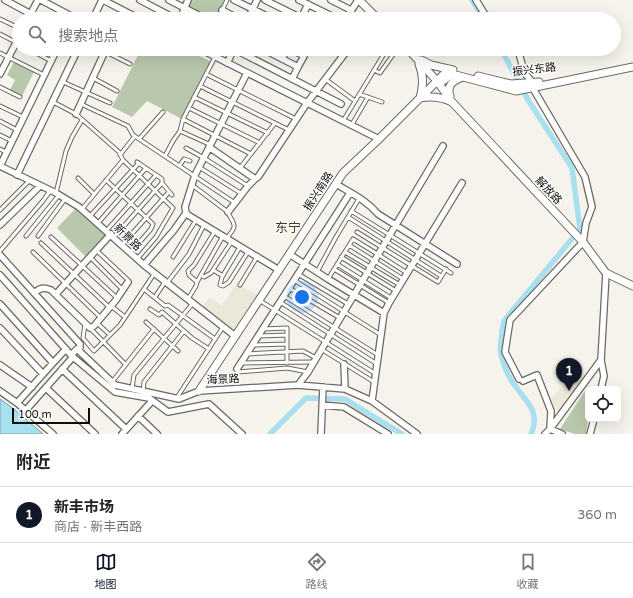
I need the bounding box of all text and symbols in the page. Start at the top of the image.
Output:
search box [12,12,621,56]
icon: search [26,23,48,45]
text: 搜索地点 [58,27,118,45]
street label: 振兴东路 [511,60,557,79]
street label: 振兴南路 [301,169,336,213]
street label: 解放路 [533,174,565,207]
district label: 东宁 [275,220,301,236]
street label: 新景路 [111,221,144,253]
your location [292,287,312,307]
pin: 1 [556,358,582,391]
street label: 海景路 [206,372,240,387]
map controls [585,386,621,422]
button: locate [585,386,621,422]
scale bar [12,406,90,425]
text: 100 m [18,408,52,421]
text: 附近 [16,452,50,473]
text: 新丰市场 [54,498,114,516]
text: 1 [25,507,33,523]
text: 360 m [577,507,617,523]
text: 商店 · 新丰西路 [54,519,142,535]
tab: 地图 [95,551,117,591]
tab: 路线 [306,551,328,591]
tab: 收藏 [517,551,539,591]

